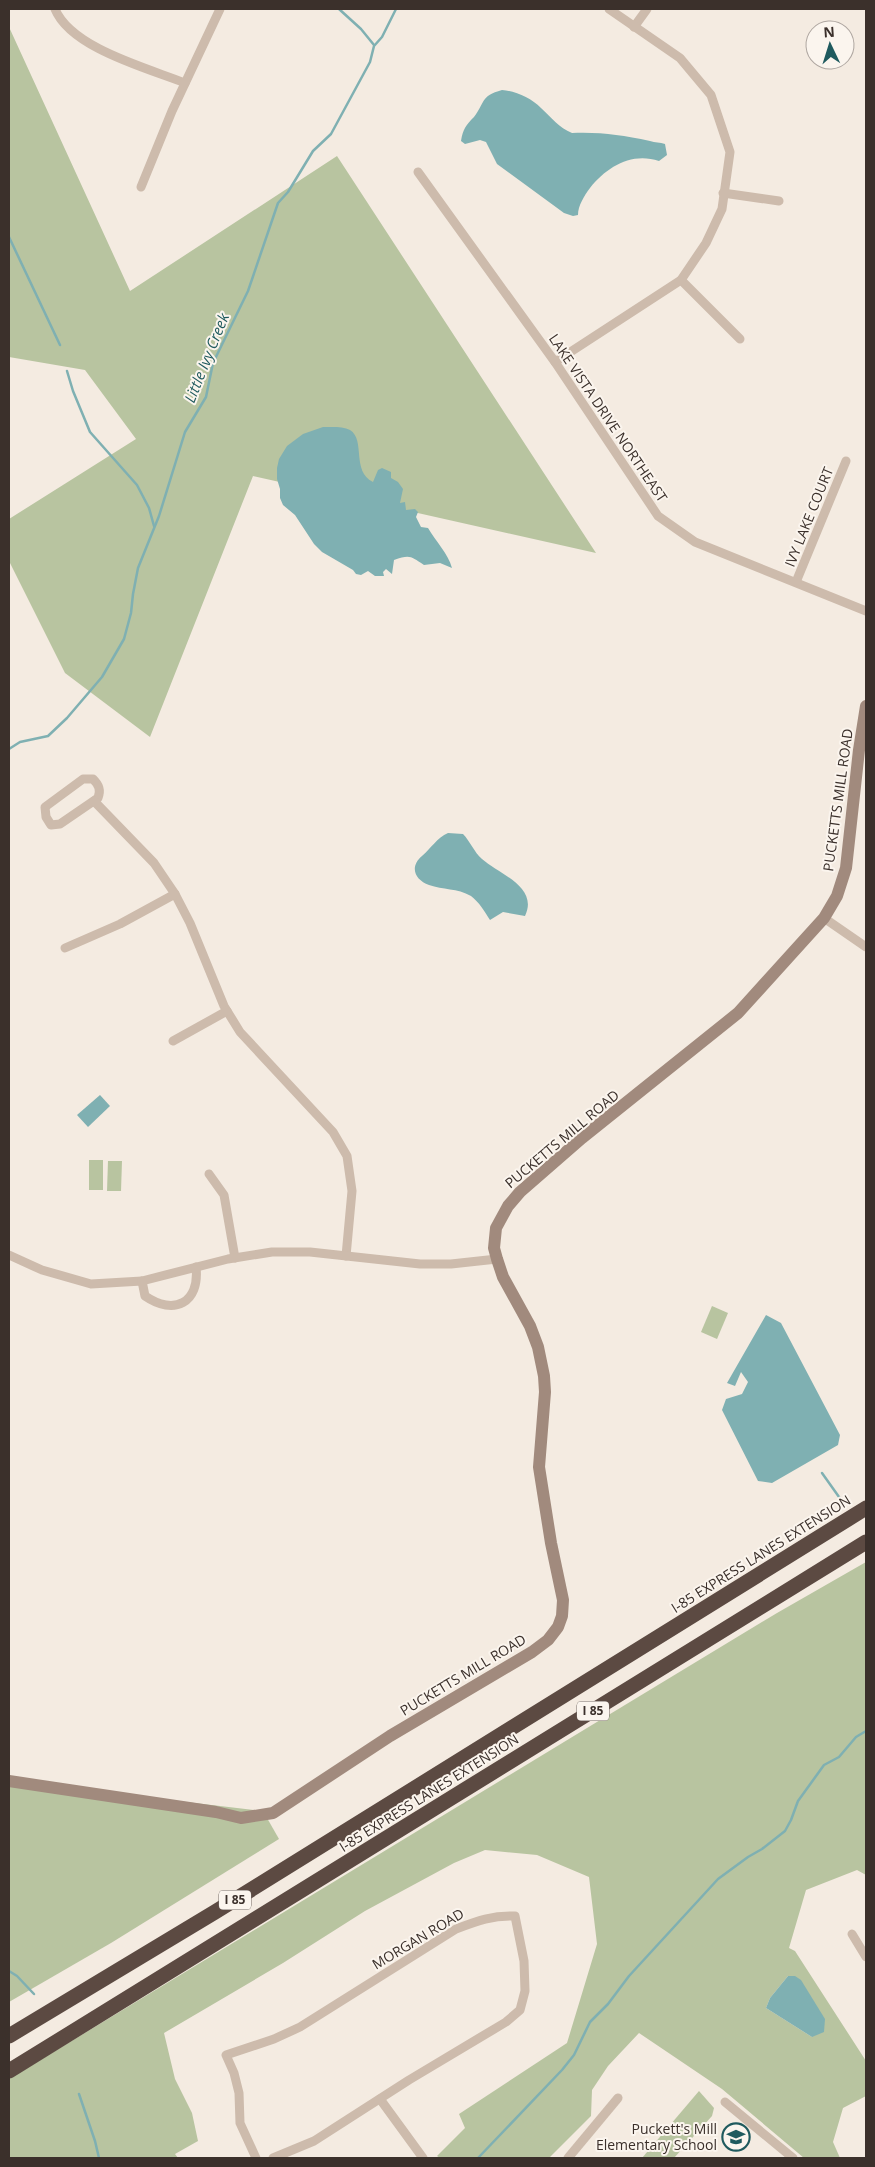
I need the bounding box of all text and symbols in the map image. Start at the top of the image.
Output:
north arrow [805,20,855,70]
text: N [823,22,835,41]
water label: Little Ivy Creek [179,309,233,405]
street label: LAKE VISTA DRIVE NORTHEAST [545,330,672,506]
street label: IVY LAKE COURT [780,464,837,570]
street label: PUCKETTS MILL ROAD [818,727,857,872]
street label: PUCKETTS MILL ROAD [500,1085,623,1192]
street label: I-85 EXPRESS LANES EXTENSION [667,1490,854,1617]
street label: PUCKETTS MILL ROAD [396,1629,529,1720]
road number: I 85 [577,1702,609,1720]
street label: I-85 EXPRESS LANES EXTENSION [335,1729,522,1856]
road number: I 85 [219,1890,251,1910]
street label: MORGAN ROAD [368,1904,467,1973]
place label: Puckett's Mill Elementary School [596,2119,717,2154]
school or university icon: Puckett's Mill Elementary School [721,2122,751,2152]

